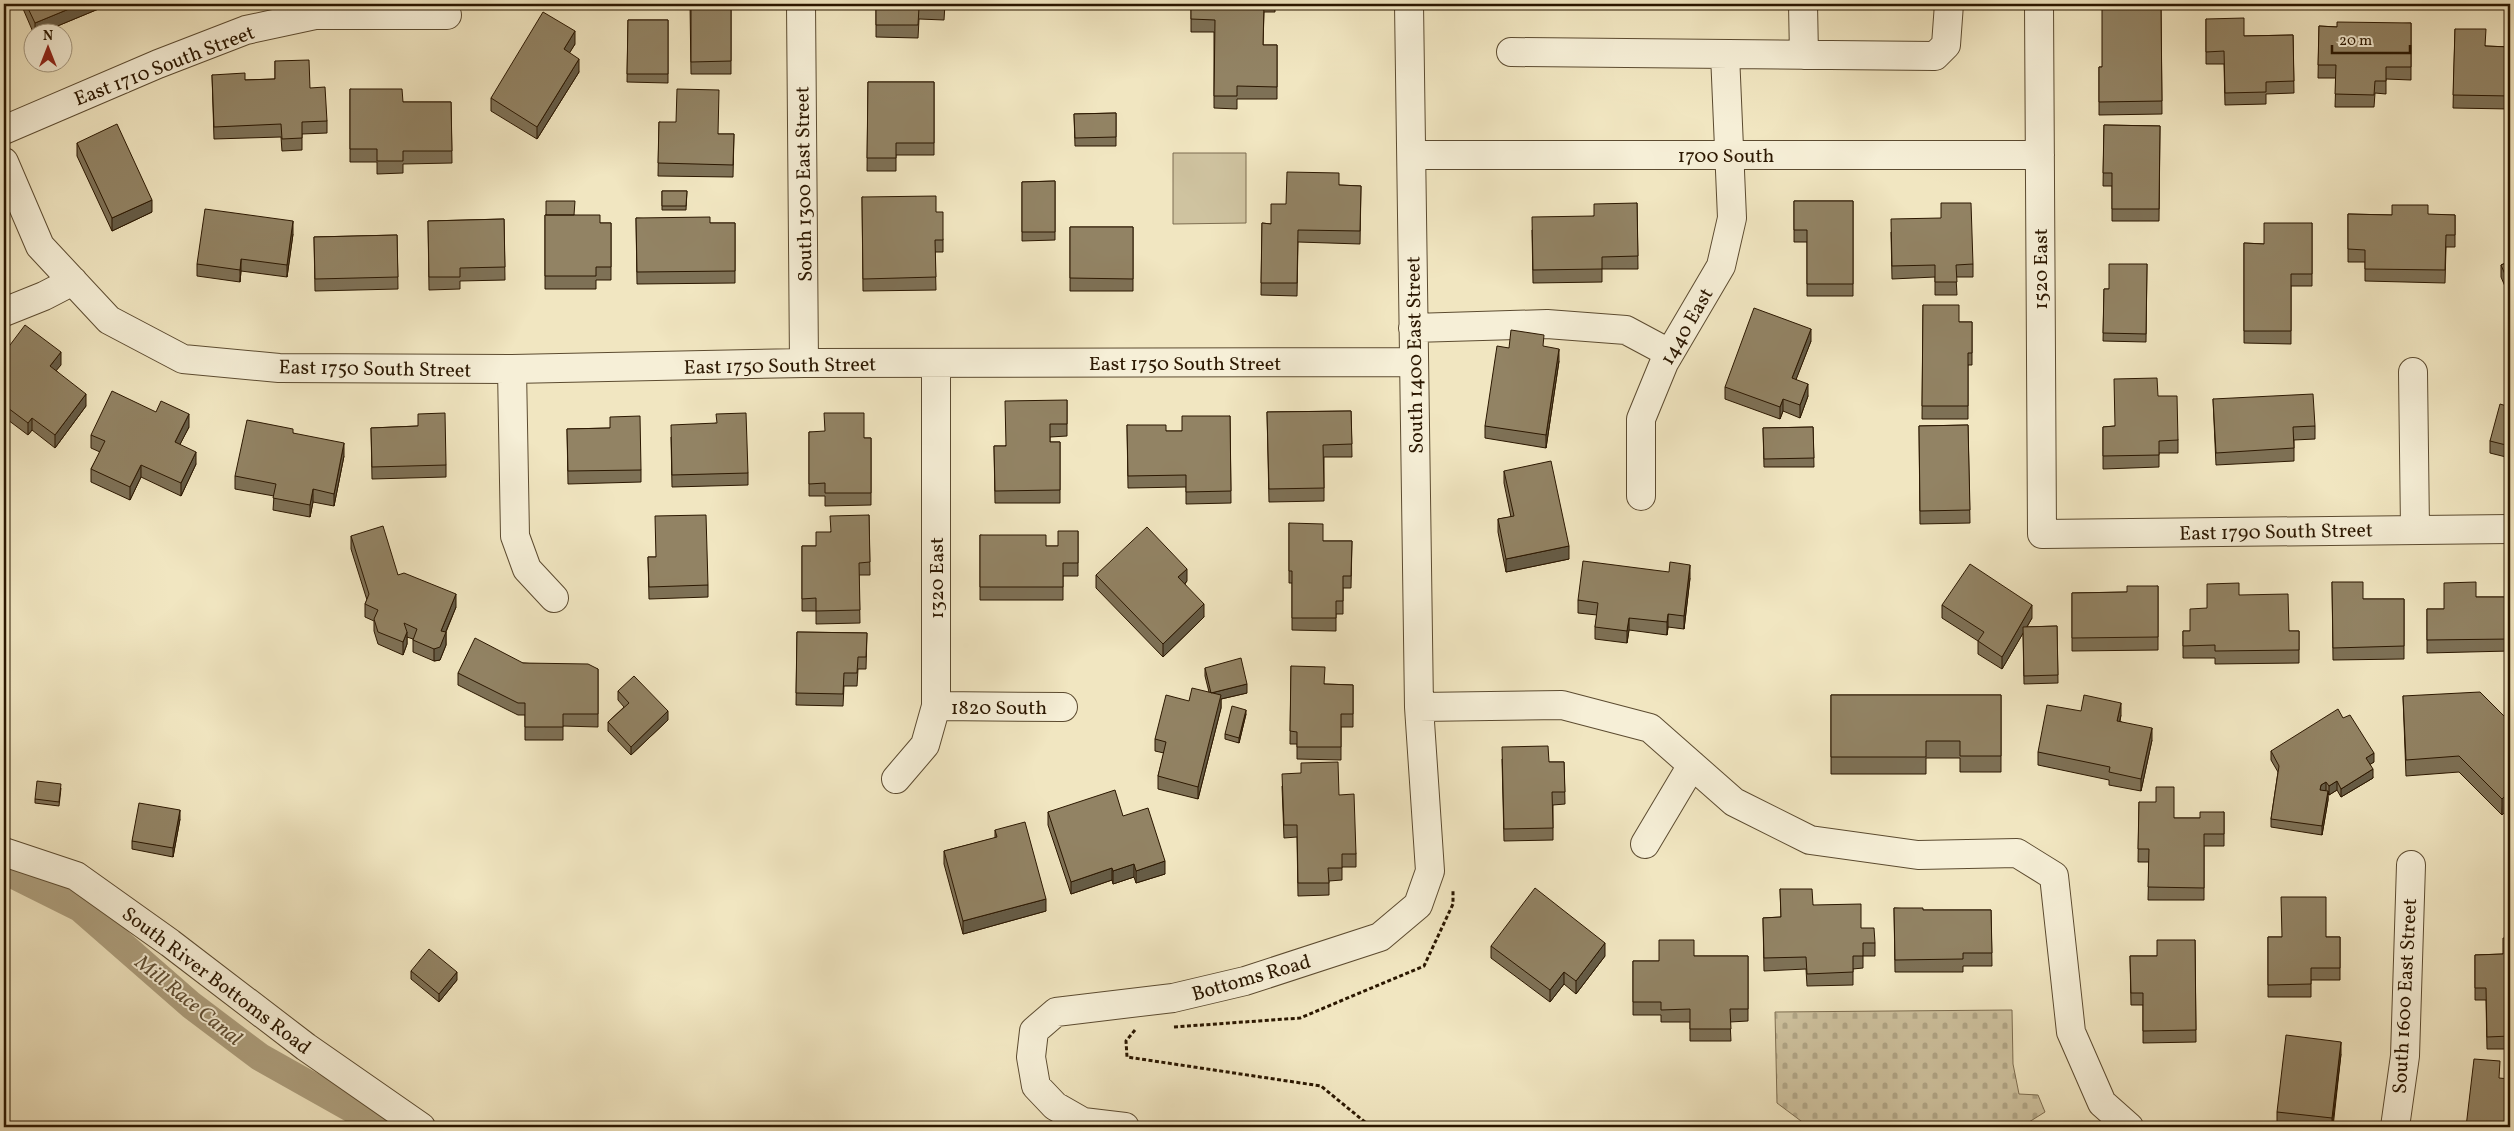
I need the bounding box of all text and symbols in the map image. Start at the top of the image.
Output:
street label: East 1710 South Street [70,20,259,114]
north arrow [22,22,72,72]
scale bar [2332,22,2409,54]
text: N [43,27,53,46]
text: 20 m [2339,31,2372,52]
street label: South 1300 East Street [789,86,821,282]
street label: 1700 South [1678,143,1775,171]
street label: 1520 East [2028,228,2056,310]
street label: South 1400 East Street [1400,256,1432,454]
street label: 1440 East [1654,283,1721,371]
street label: East 1750 South Street [684,351,877,383]
street label: East 1750 South Street [1089,351,1281,379]
street label: East 1750 South Street [278,354,471,386]
street label: East 1790 South Street [2179,517,2373,549]
street label: 1320 East [924,537,952,619]
street label: 1820 South [951,695,1047,723]
street label: South 1600 East Street [2387,897,2425,1095]
street label: South River Bottoms Road [115,901,316,1062]
water label: Mill Race Canal [128,948,248,1053]
street label: Bottoms Road [1189,949,1314,1009]

